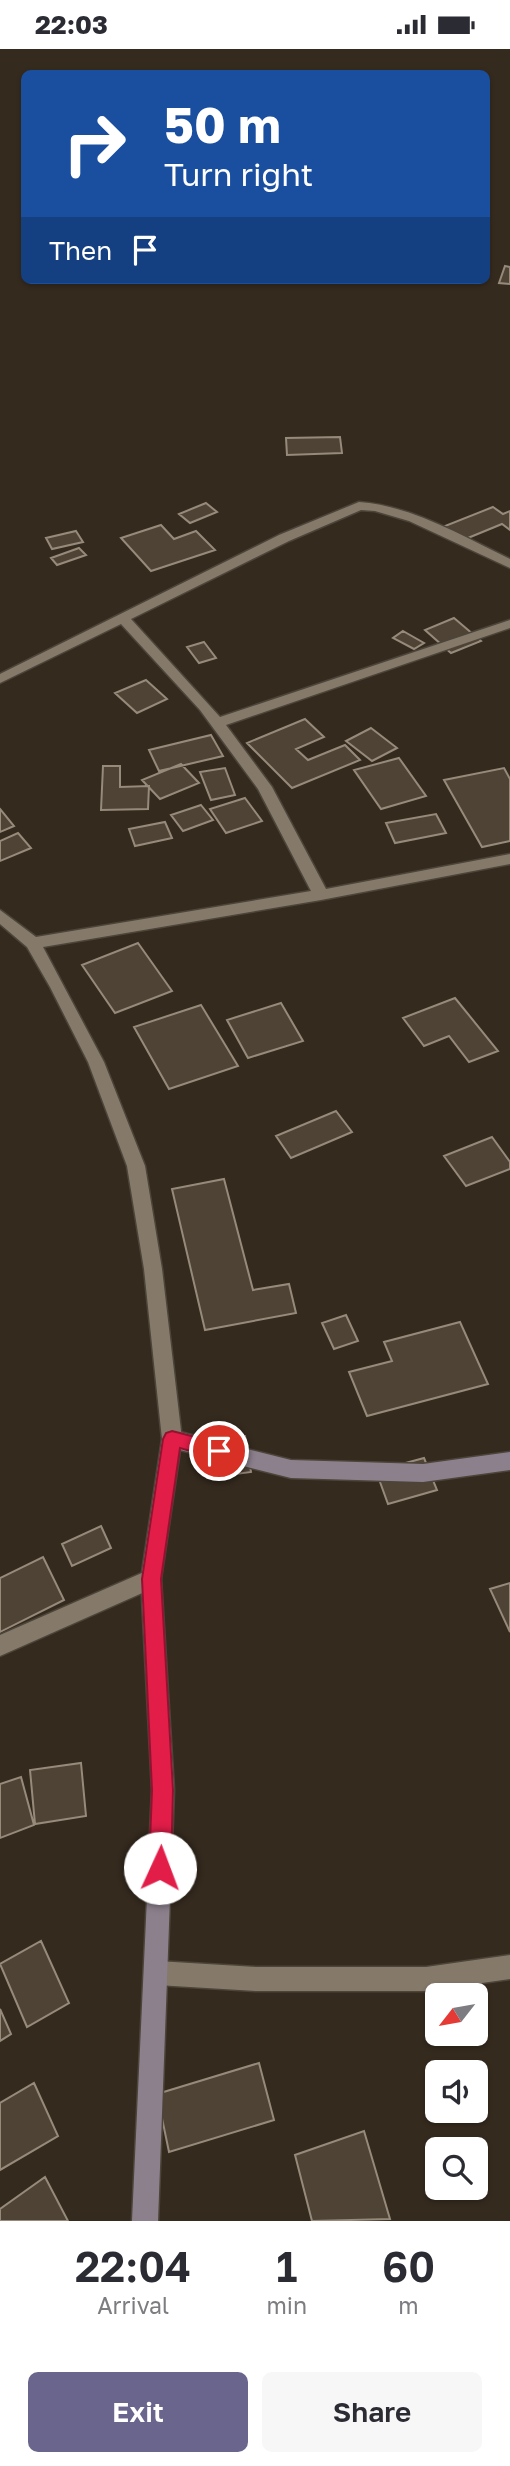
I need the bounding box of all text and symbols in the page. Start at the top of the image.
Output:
text: 22:03 [35,9,108,40]
text: 50 m [164,95,281,154]
icon: right [49,98,140,189]
text: Turn right [164,155,313,193]
icon: arrive [126,231,164,269]
text: Then [49,235,112,266]
pin [189,1421,249,1481]
icon: arrive [200,1432,238,1470]
position arrow [123,1831,197,1905]
north arrow [425,1983,488,2046]
map controls [425,1983,488,2200]
button: sound [425,2060,488,2123]
button: search [425,2137,488,2200]
text: 22:04 [75,2241,191,2291]
text: 1 [276,2241,297,2291]
text: 60 [382,2241,435,2291]
text: Arrival [97,2291,169,2319]
text: min [266,2291,307,2319]
text: m [398,2291,419,2319]
button: Exit [28,2372,248,2452]
button: Share [262,2372,482,2452]

